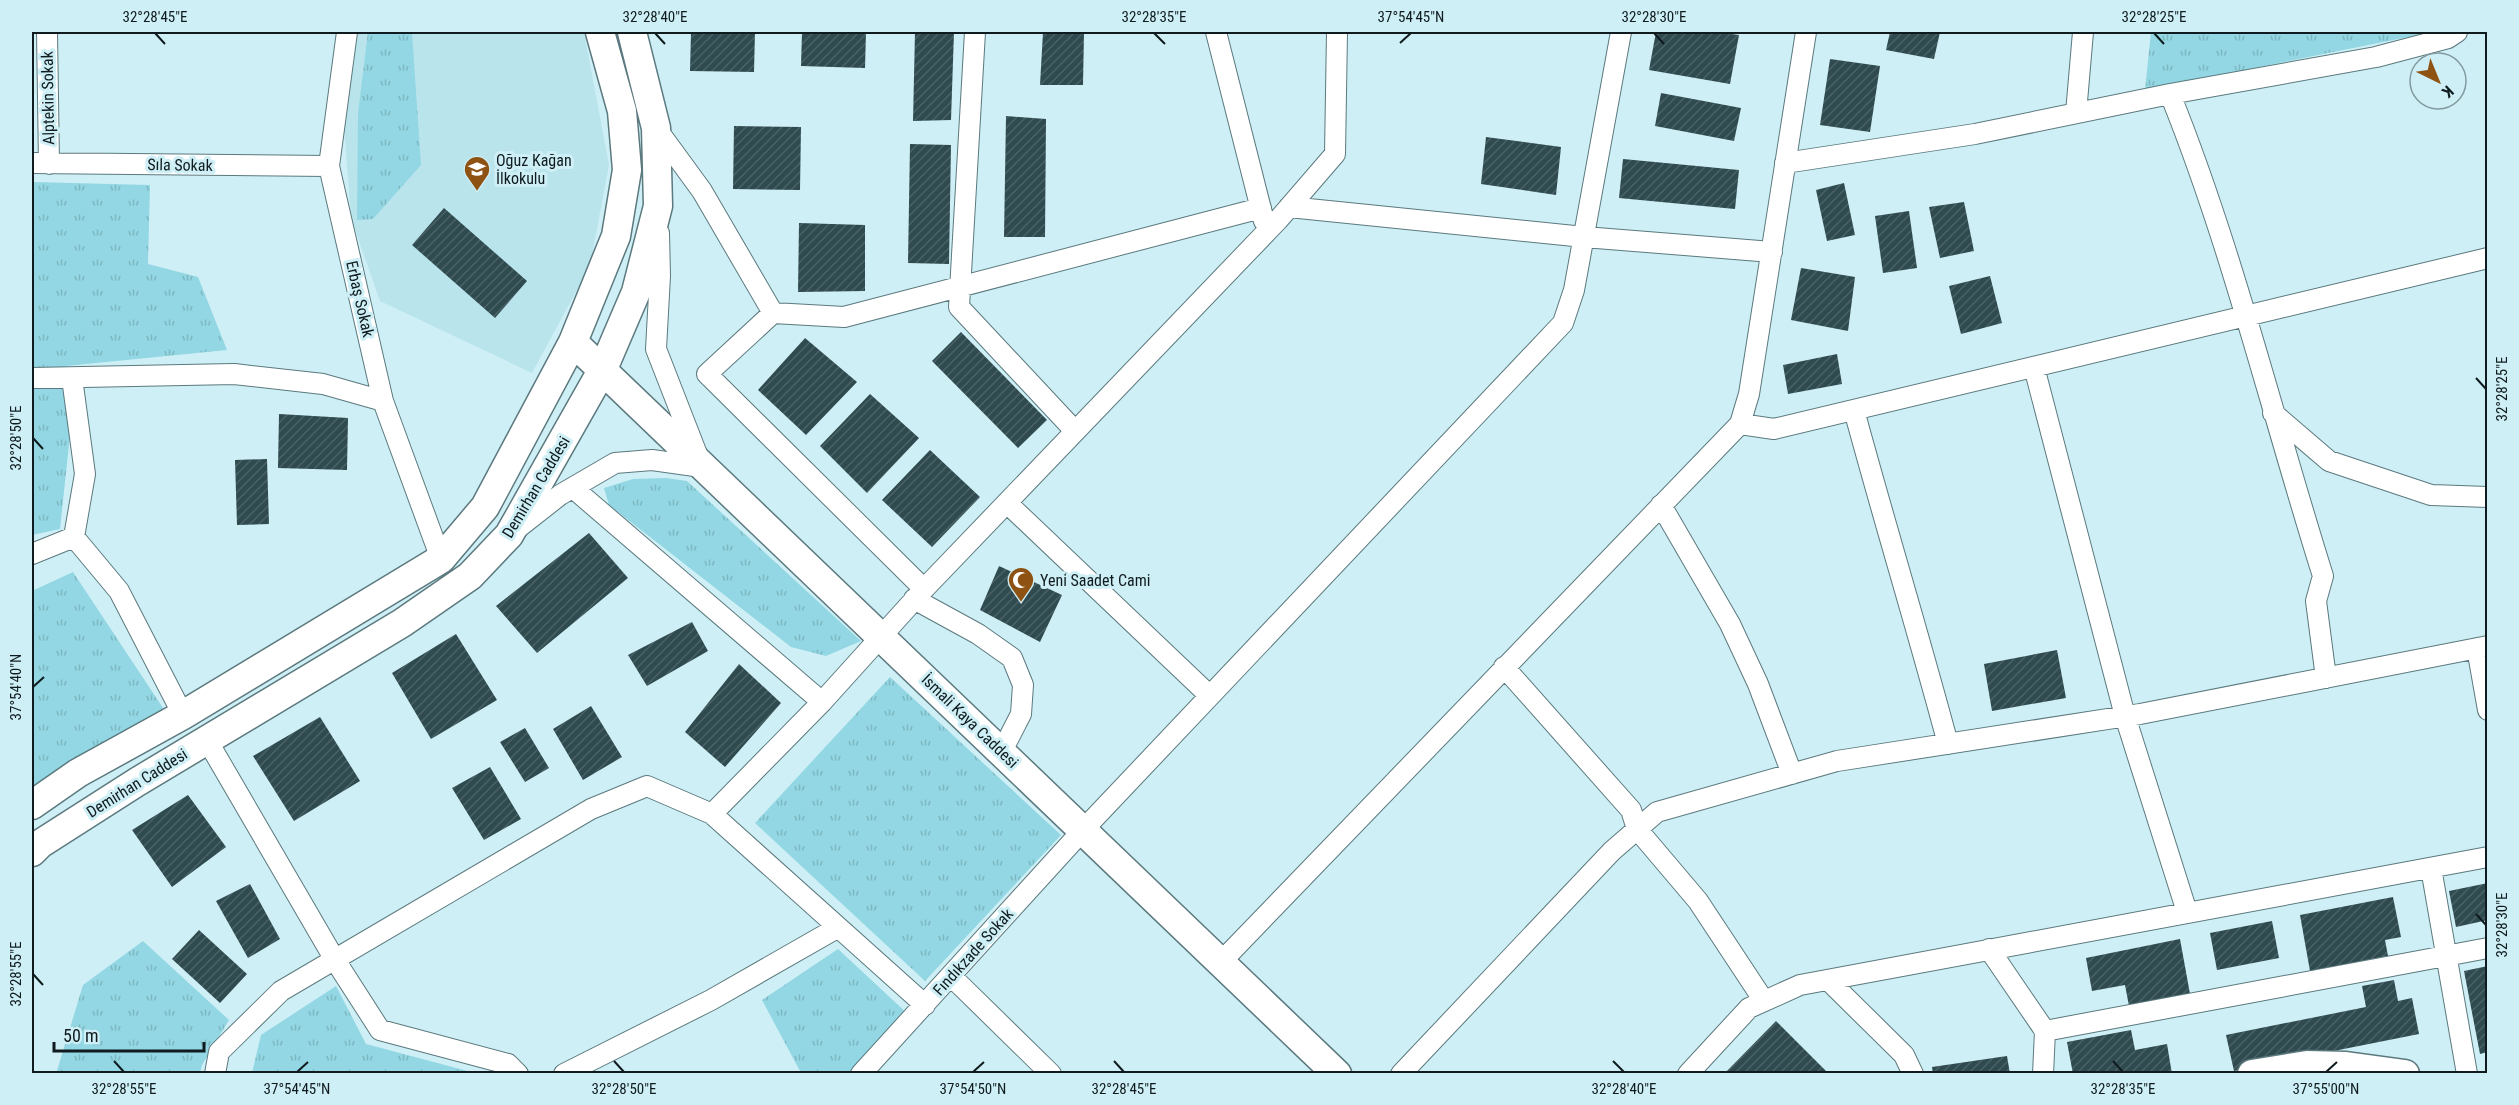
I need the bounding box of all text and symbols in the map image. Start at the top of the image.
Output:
text: 32°28'45"E [123,8,187,26]
text: 32°28'40"E [623,8,687,26]
text: 32°28'35"E [1122,8,1186,26]
text: 37°54'45"N [1378,8,1444,26]
text: 32°28'30"E [1622,8,1686,26]
text: 32°28'25"E [2122,8,2186,26]
street label: Alptekin Sokak [38,50,58,145]
north arrow [2408,51,2468,111]
text: K [2438,82,2458,102]
place label: Oğuz Kağan İlkokulu [496,151,572,188]
school or university icon: Oğuz Kağan İlkokulu [462,154,492,192]
street label: Sıla Sokak [147,155,214,175]
street label: Erbaş Sokak [342,259,378,340]
text: 32°28'25"E [2493,357,2511,421]
text: 32°28'50"E [7,406,25,470]
street label: Demirhan Caddesi [498,433,574,541]
mosque icon: Yeni Saadet Cami [1006,565,1036,603]
place label: Yeni Saadet Cami [1040,571,1150,590]
text: 37°54'40"N [7,654,25,720]
street label: İsmali Kaya Caddesi [918,670,1022,772]
street label: Demirhan Caddesi [83,744,191,822]
text: 32°28'30"E [2493,893,2511,957]
street label: Fındıkzade Sokak [929,904,1017,999]
text: 32°28'55"E [7,942,25,1006]
scale bar [54,1015,204,1053]
text: 50 m [63,1025,98,1046]
text: 32°28'55"E [92,1080,156,1098]
text: 37°54'45"N [264,1080,330,1098]
text: 32°28'50"E [592,1080,656,1098]
text: 37°54'50"N [940,1080,1006,1098]
text: 32°28'45"E [1092,1080,1156,1098]
text: 32°28'40"E [1592,1080,1656,1098]
text: 32°28'35"E [2091,1080,2155,1098]
text: 37°55'00"N [2293,1080,2359,1098]

